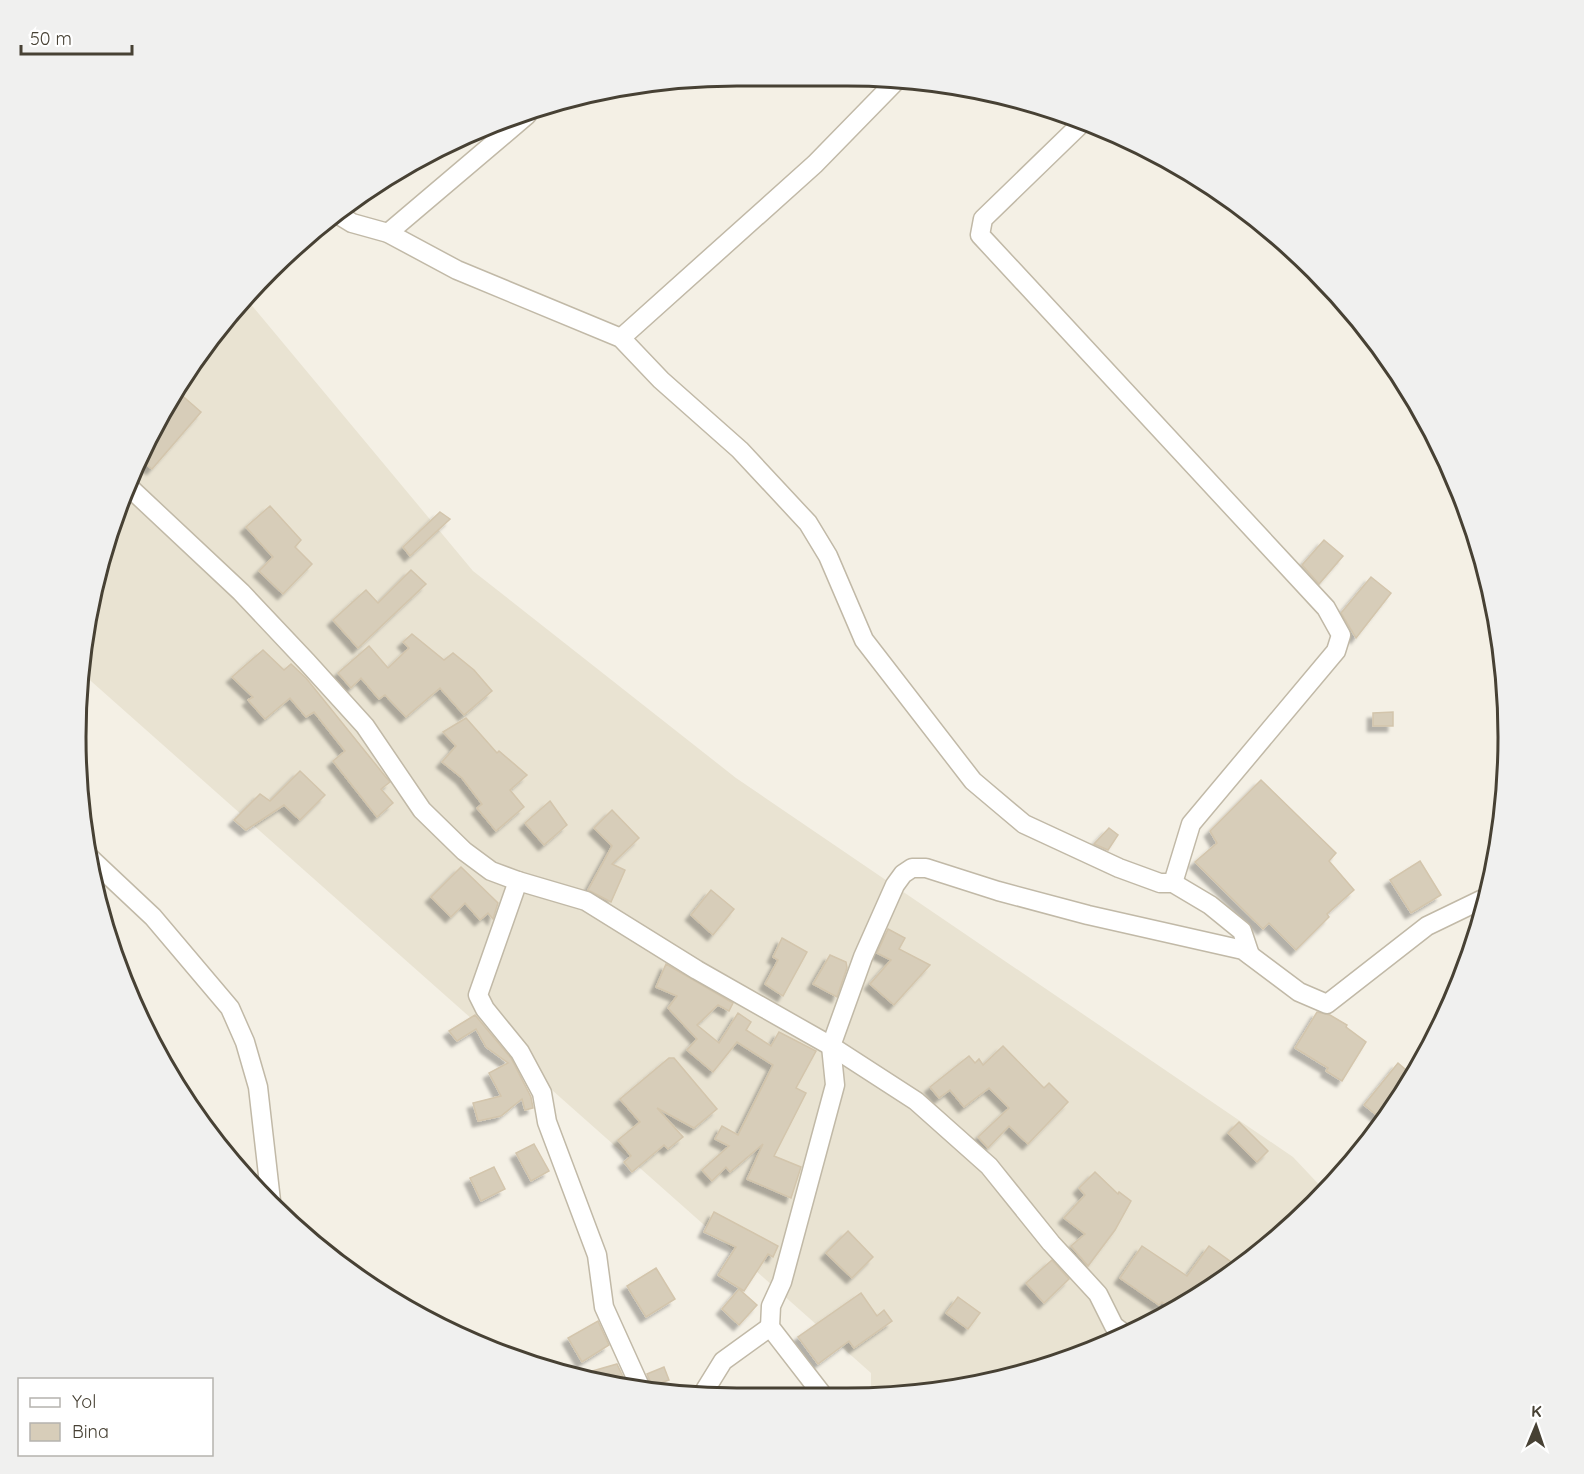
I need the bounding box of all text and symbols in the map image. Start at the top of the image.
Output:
scale bar [21,18,132,56]
text: 50 m [30,27,72,50]
legend [18,1378,213,1456]
text: Yol [72,1390,96,1413]
north arrow [1506,1396,1566,1456]
text: K [1531,1401,1542,1421]
text: Bina [72,1420,109,1443]

